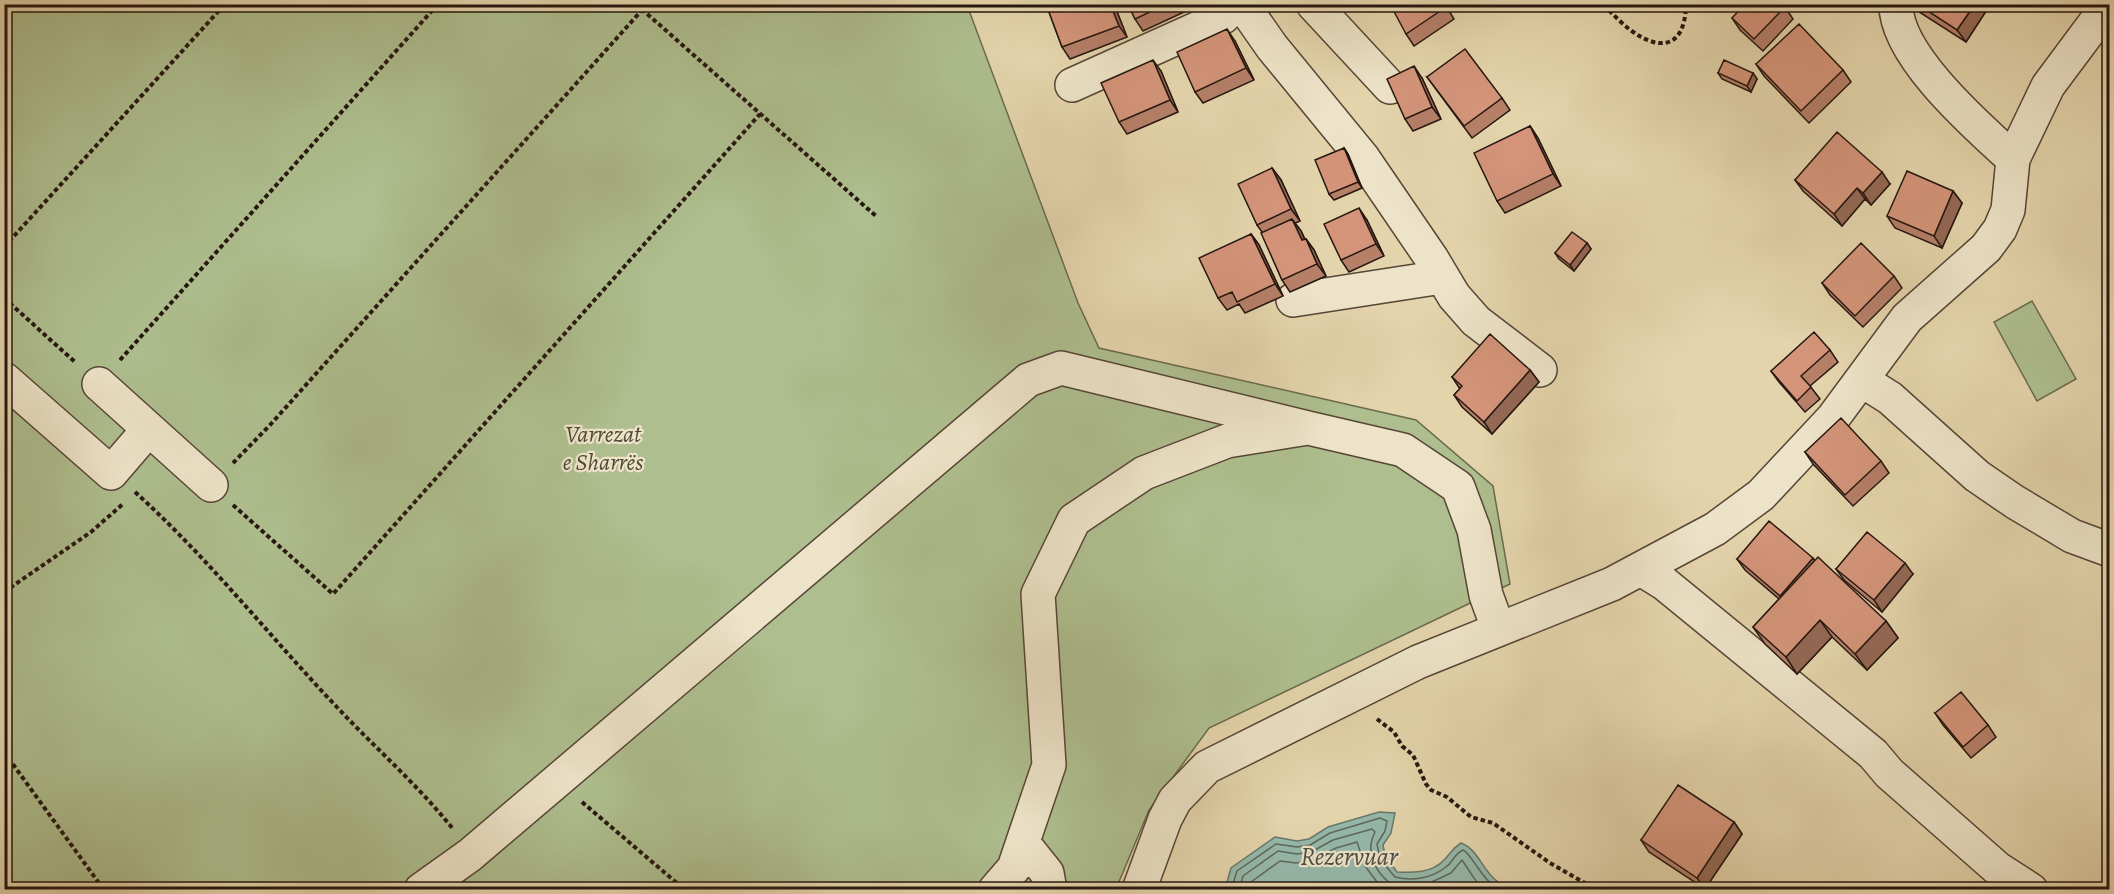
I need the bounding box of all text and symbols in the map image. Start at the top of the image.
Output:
park label: Varrezat e Sharrës [563,418,643,478]
water label: Rezervuar [1300,839,1399,874]

